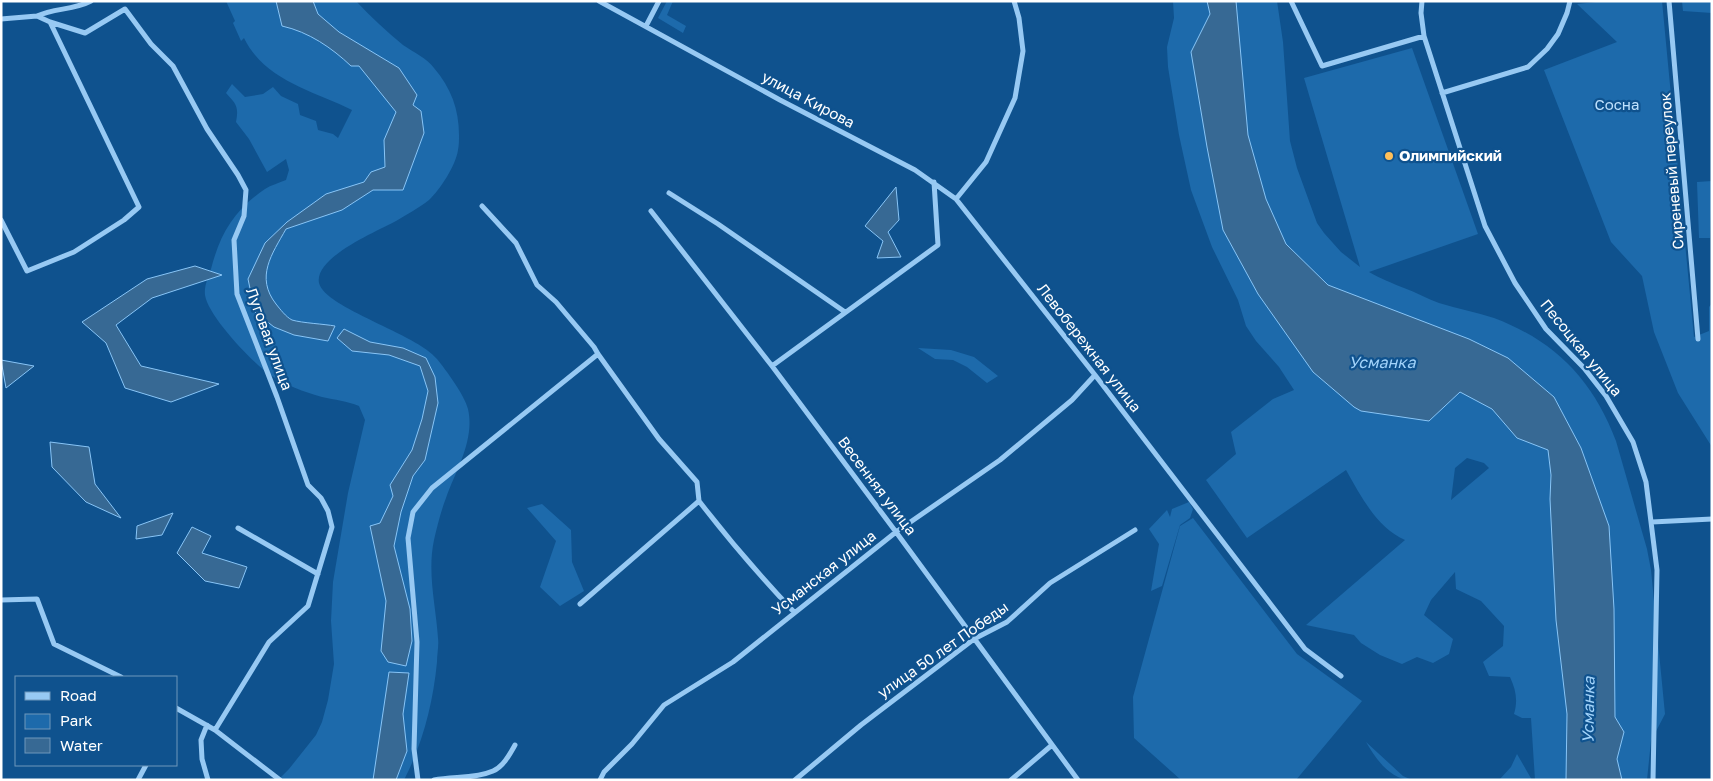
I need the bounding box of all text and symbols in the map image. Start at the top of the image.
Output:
street label: улица Кирова [759,67,858,131]
street label: Сиреневый переулок [1655,92,1687,250]
park label: Сосна [1594,95,1640,113]
place label: Олимпийский [1399,146,1502,164]
marker: Олимпийский [1383,150,1395,162]
street label: Левобережная улица [1034,280,1146,415]
street label: Луговая улица [243,285,297,393]
street label: Песоцкая улица [1537,295,1626,400]
water label: Усманка [1349,352,1416,372]
street label: Весенняя улица [835,433,921,538]
street label: Усманская улица [768,526,879,618]
street label: улица 50 лет Победы [874,597,1011,701]
water label: Усманка [1577,675,1599,744]
legend [15,676,178,766]
text: Road [60,686,97,704]
text: Park [60,711,93,729]
text: Water [60,736,103,754]

